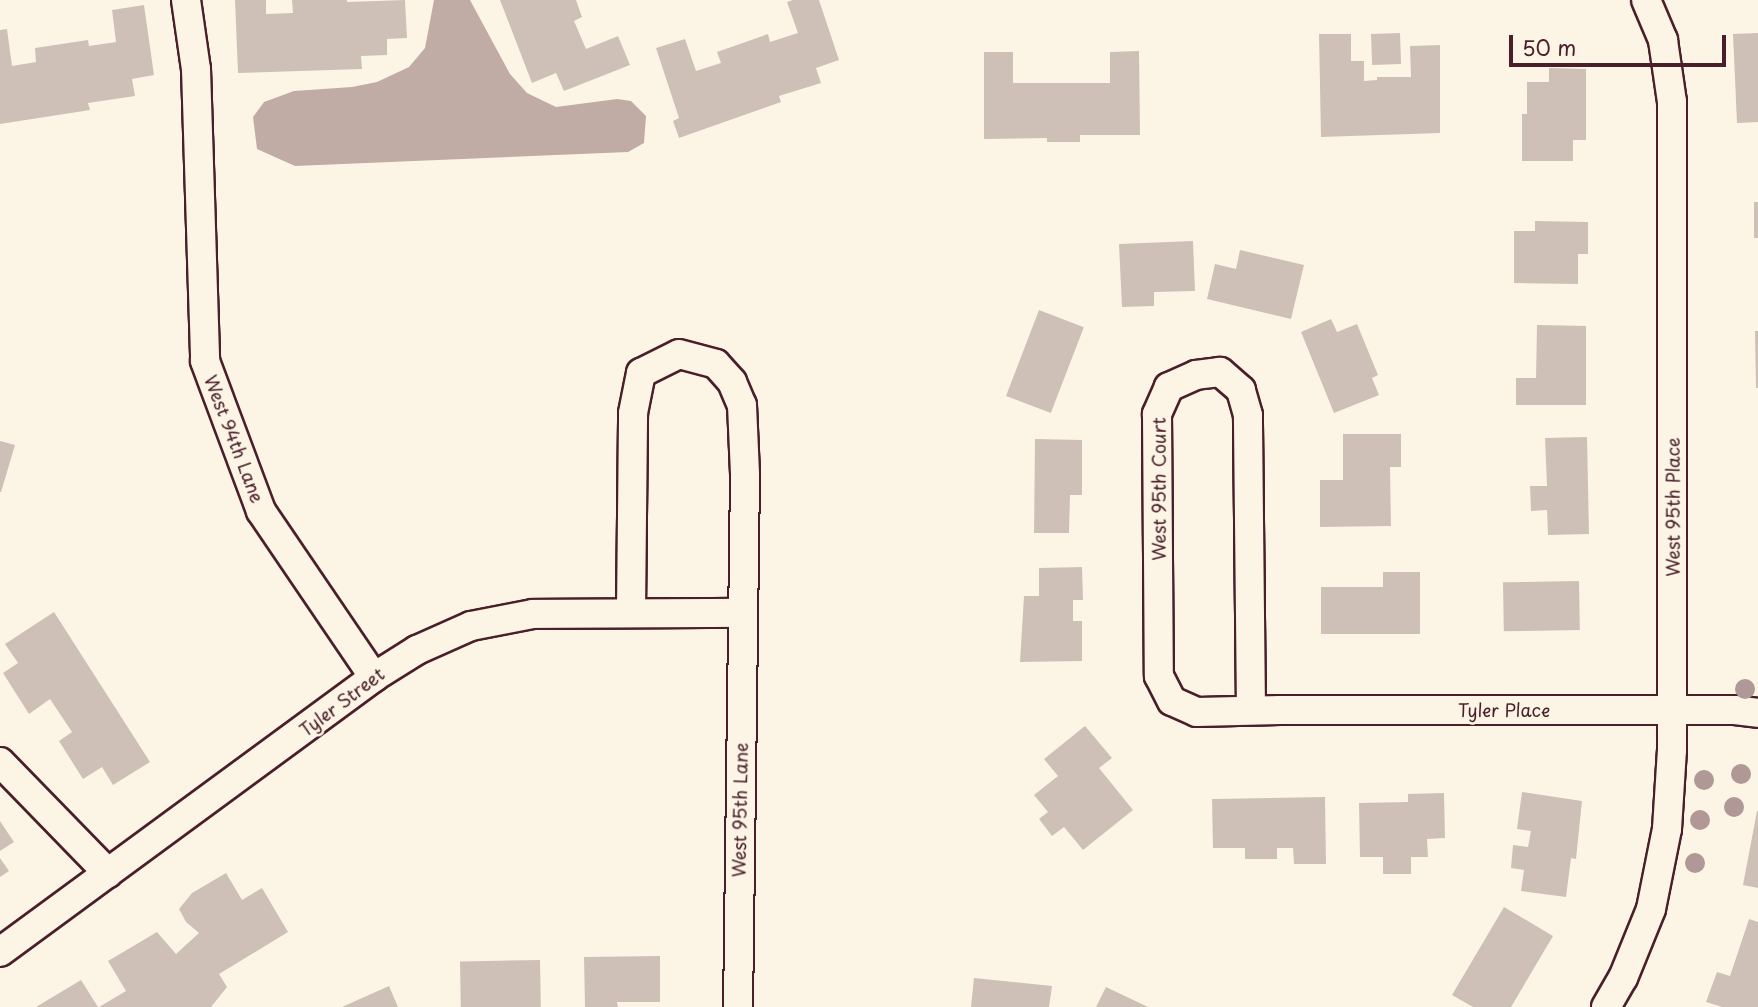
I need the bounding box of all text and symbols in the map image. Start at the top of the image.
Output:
scale bar [1513,21,1730,65]
text: 50 m [1522,31,1576,63]
street label: West 94th Lane [199,372,269,506]
street label: West 95th Court [1148,417,1170,561]
street label: West 95th Place [1662,437,1684,577]
street label: Tyler Street [295,663,389,741]
street label: Tyler Place [1457,699,1551,721]
street label: West 95th Lane [728,742,752,878]

